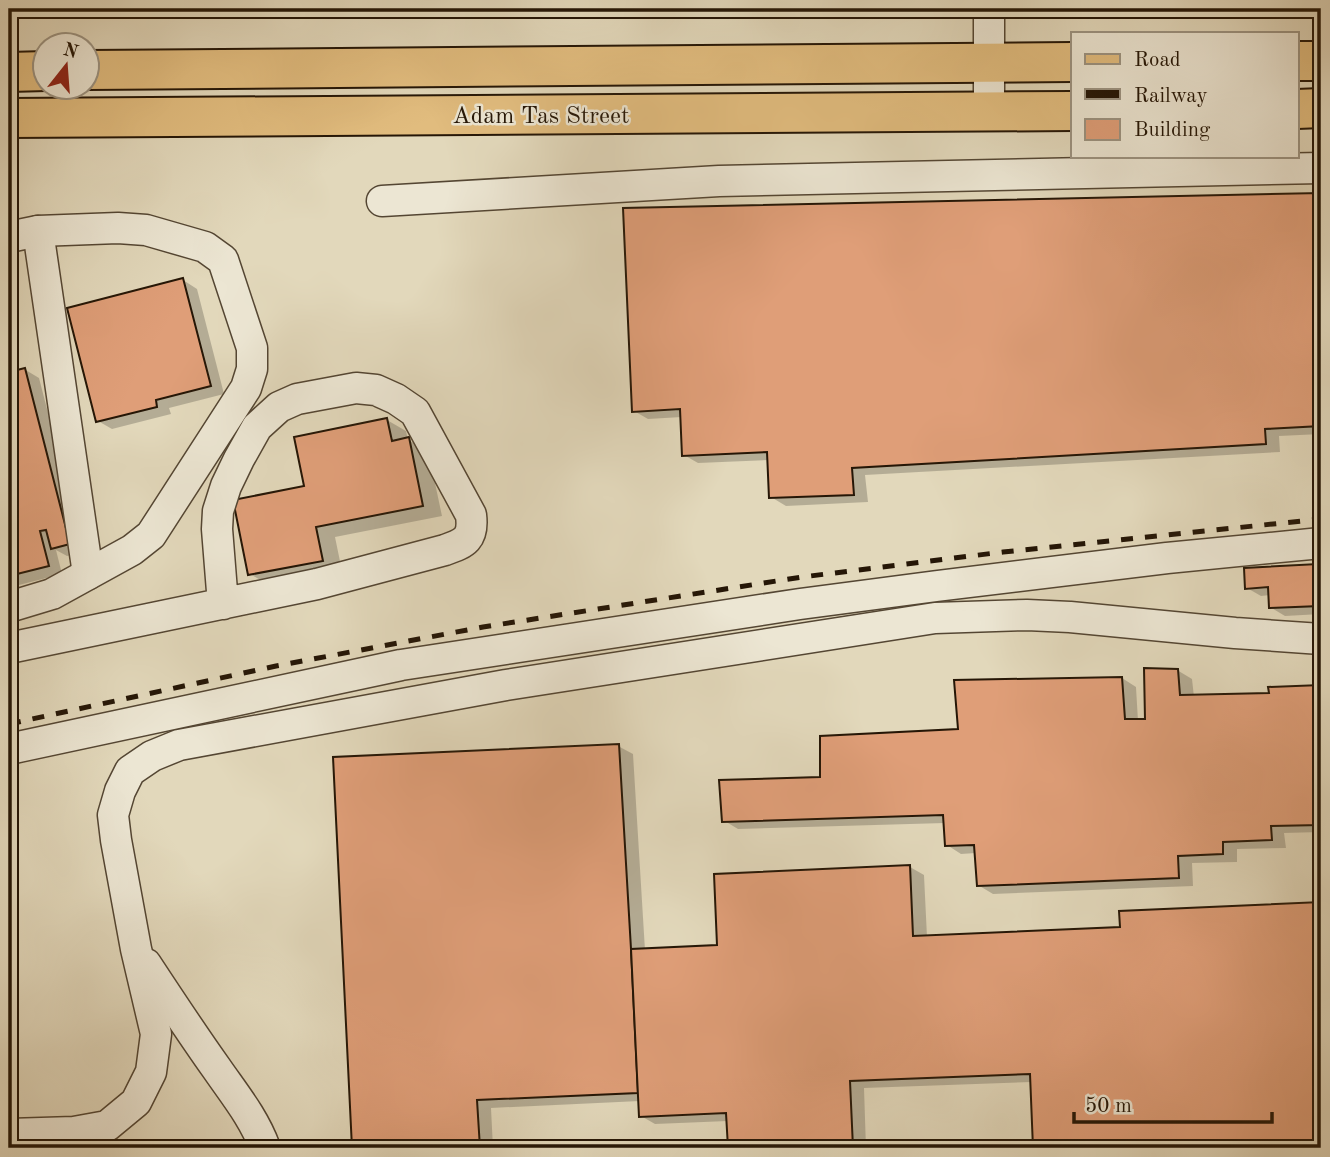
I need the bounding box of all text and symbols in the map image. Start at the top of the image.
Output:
north arrow [32,32,102,102]
legend [1071,32,1298,158]
text: N [61,41,80,63]
text: Road [1134,50,1181,71]
text: Railway [1134,86,1208,107]
street label: Adam Tas Street [453,105,629,129]
text: Building [1134,120,1211,141]
scale bar [1074,1080,1272,1124]
text: 50 m [1085,1096,1132,1117]

